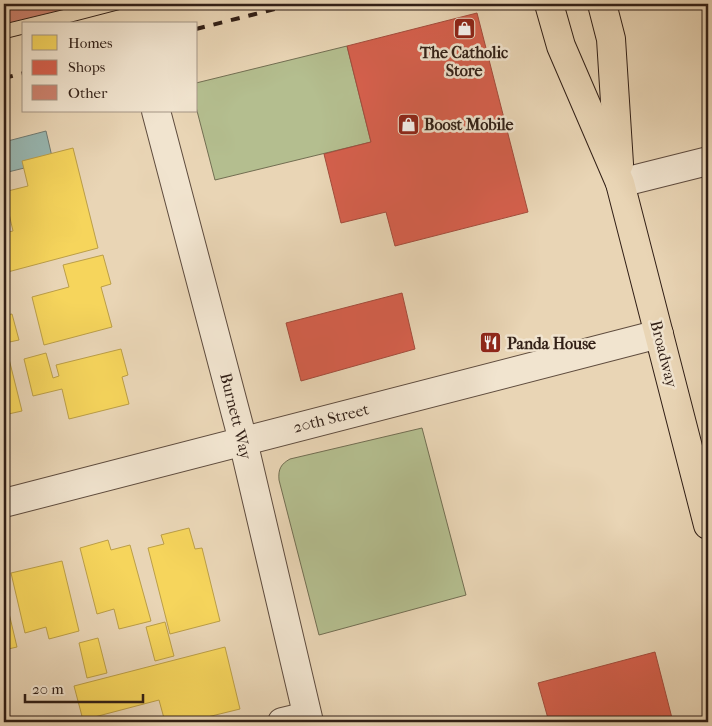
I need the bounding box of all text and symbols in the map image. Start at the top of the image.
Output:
shop icon: The Catholic Store [452,16,476,40]
legend [22,22,198,112]
text: Homes [68,34,113,52]
place label: The Catholic Store [419,43,508,80]
text: Shops [68,58,106,76]
text: Other [68,84,108,102]
shop icon: Boost Mobile [396,112,420,136]
place label: Boost Mobile [424,115,514,134]
street label: Broadway [646,318,682,390]
restaurant icon: Panda House [479,331,503,355]
place label: Panda House [507,334,596,353]
street label: Burnett Way [216,371,256,462]
street label: 20th Street [291,399,371,437]
scale bar [25,671,142,703]
text: 20 m [32,680,64,698]

